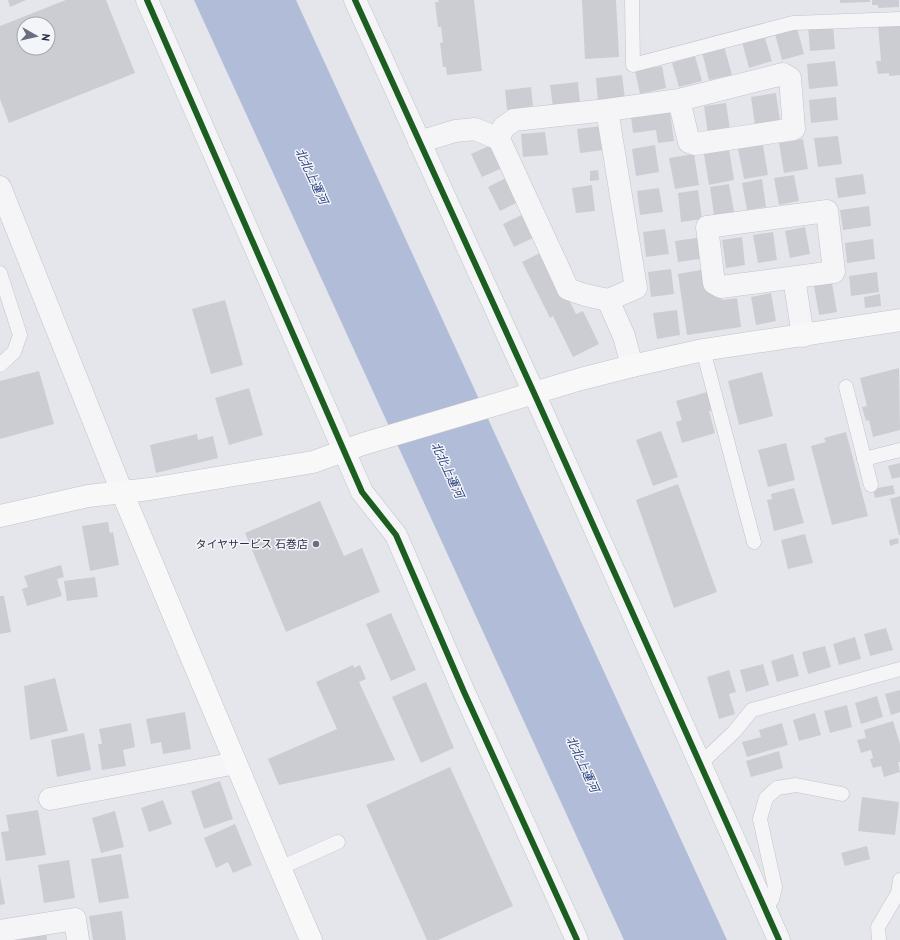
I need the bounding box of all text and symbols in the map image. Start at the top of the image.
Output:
north arrow [16,16,56,56]
text: N [38,33,53,42]
water label: 北北上運河 [293,146,332,208]
water label: 北北上運河 [429,440,468,502]
place label: タイヤサービス 石巻店 [195,537,308,551]
marker: タイヤサービス 石巻店 [311,539,321,549]
water label: 北北上運河 [564,734,603,796]

